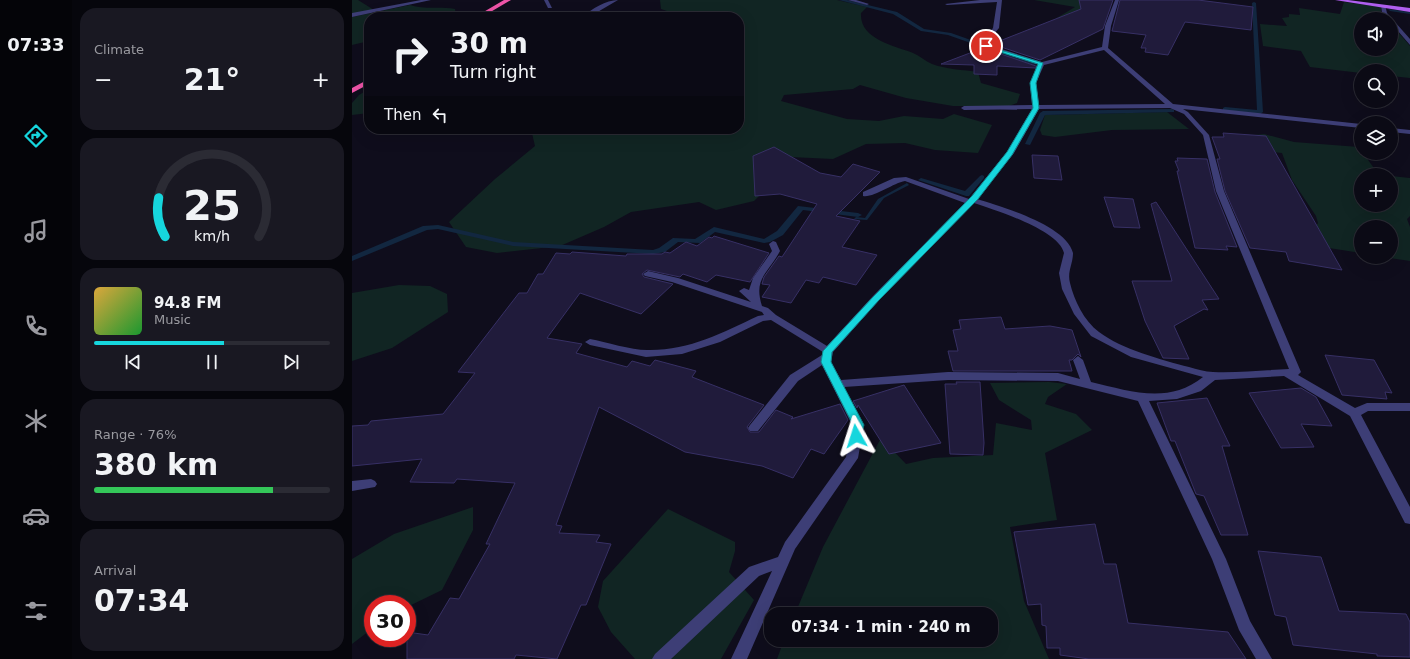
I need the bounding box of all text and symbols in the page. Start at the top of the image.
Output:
map controls [1354,12,1398,264]
button: sound [1354,12,1398,56]
text: 30 m [450,27,528,60]
icon: right [384,28,436,80]
pin [969,29,1003,63]
text: 07:33 [7,34,65,55]
icon: arrive [975,35,997,57]
text: Climate [94,42,144,57]
text: Turn right [450,61,536,82]
text: 21° [184,62,240,97]
button: search [1354,64,1398,108]
text: − [94,67,112,92]
text: + [312,67,330,92]
icon: left [429,104,451,126]
text: Then [384,106,421,124]
button: layers [1354,116,1398,160]
icon: directions [22,122,50,150]
button: + [1354,168,1398,212]
text: 25 [183,181,241,230]
icon: music [22,217,50,245]
button: − [1354,220,1398,264]
text: km/h [194,228,230,244]
text: 94.8 FM [154,294,221,312]
icon: phone [22,312,50,340]
text: Music [154,312,191,327]
icon: previous [122,351,144,373]
icon: pause [201,351,223,373]
icon: next [280,351,302,373]
icon: climate [22,407,50,435]
position arrow [835,415,877,457]
text: Range · 76% [94,427,177,442]
text: 380 km [94,447,218,482]
icon: car [22,502,50,530]
text: Arrival [94,563,136,578]
text: 07:34 [94,583,190,618]
speed limit sign: 30 [364,595,416,647]
icon: filters [22,597,50,625]
text: 07:34 · 1 min · 240 m [791,618,971,636]

